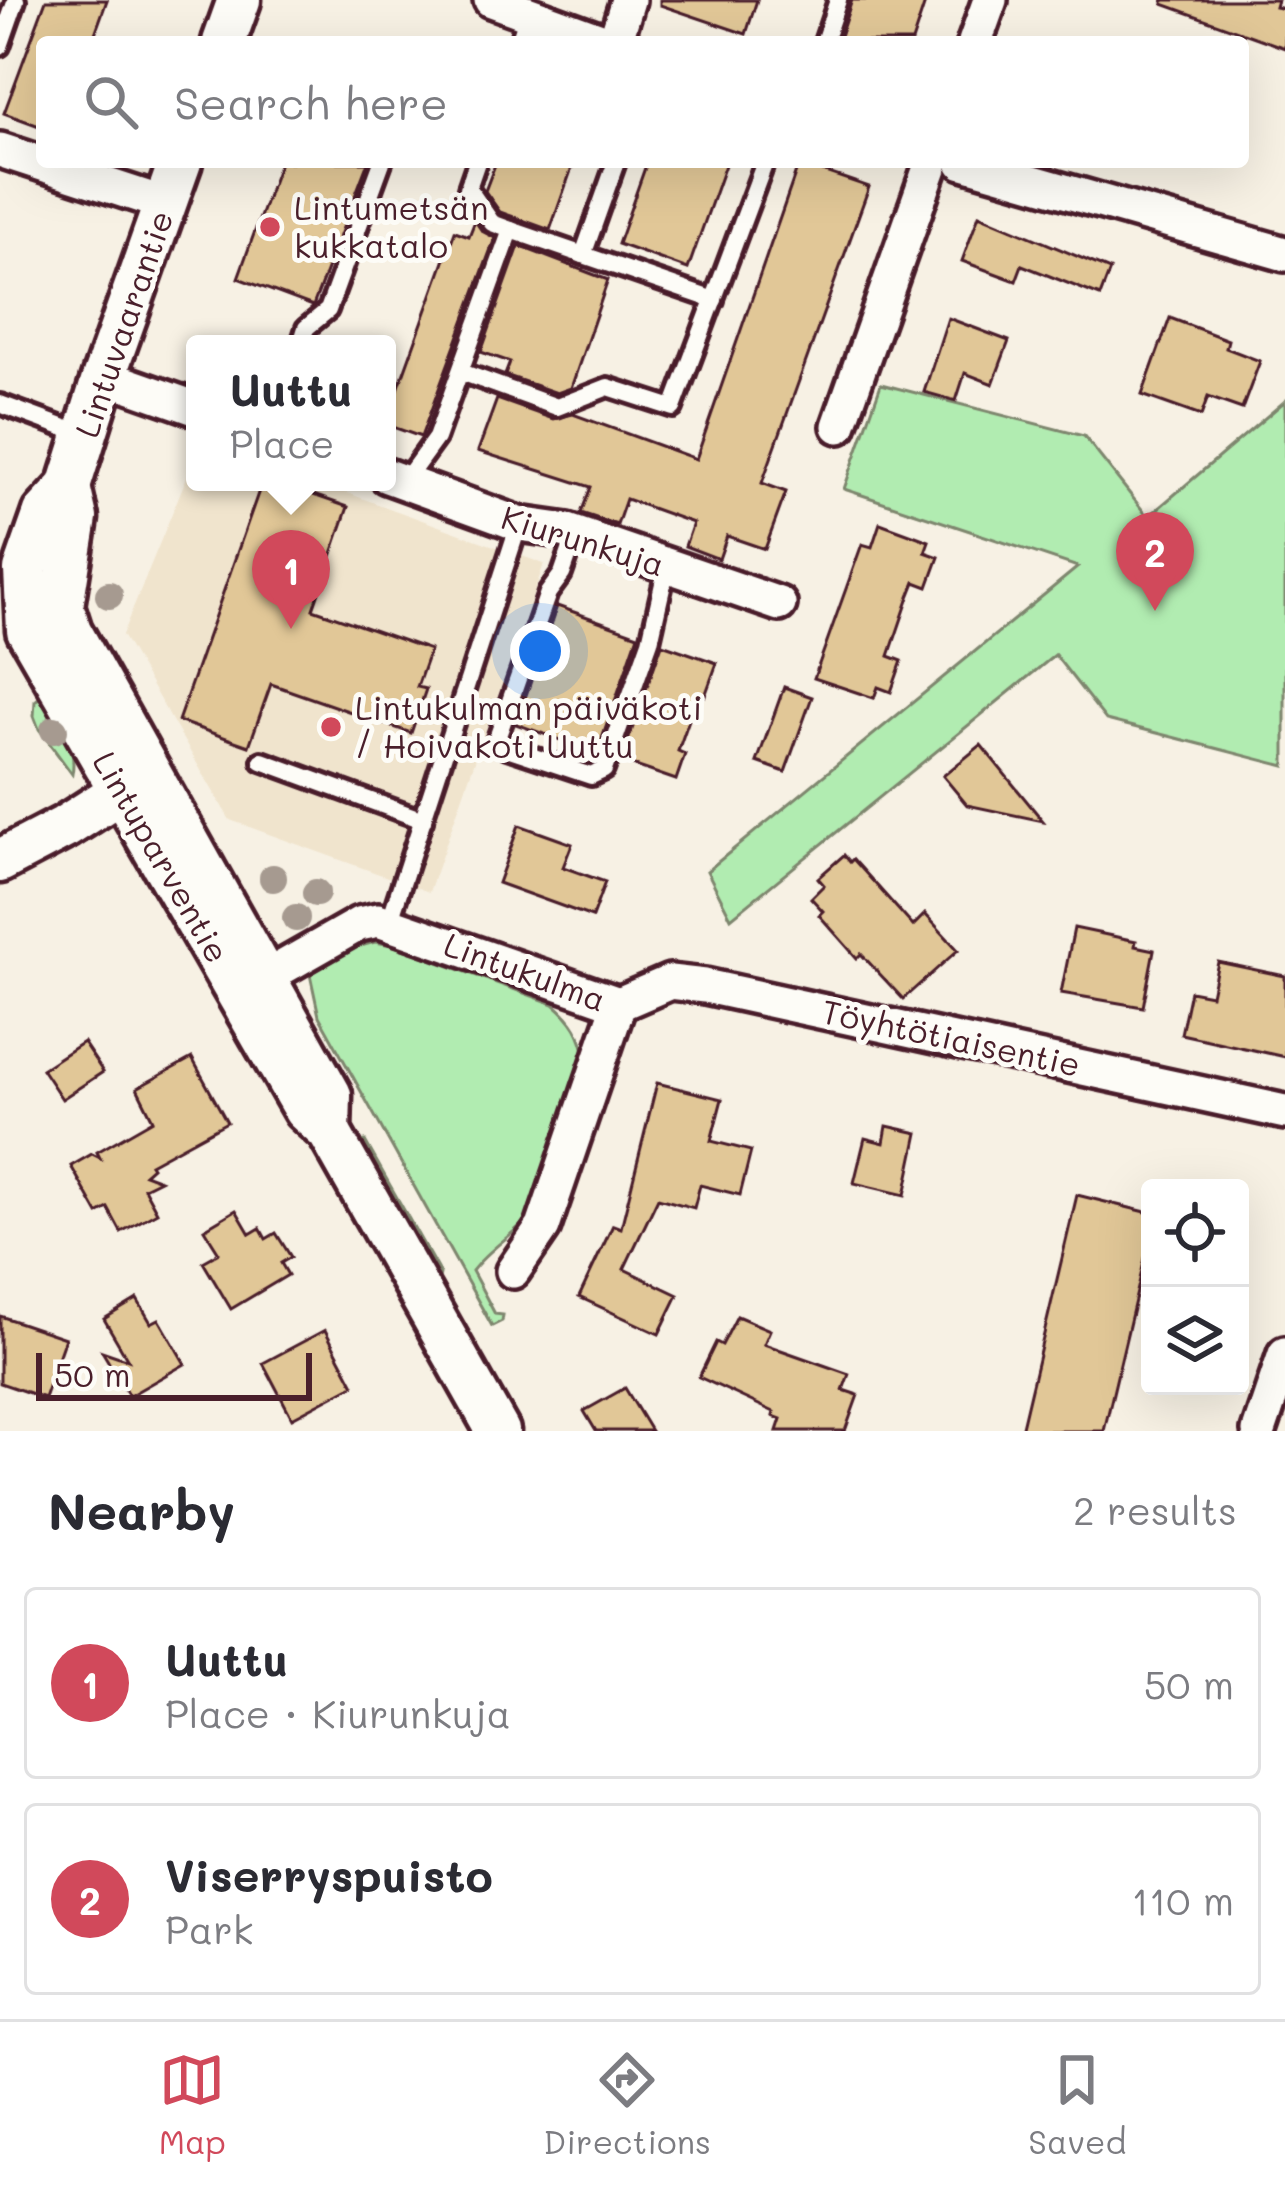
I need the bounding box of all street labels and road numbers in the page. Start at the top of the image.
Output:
street label: Lintuvaarantie [64,204,182,443]
street label: Kiurunkuja [497,494,670,585]
street label: Lintuparventie [84,743,240,970]
street label: Lintukulma [439,921,612,1020]
street label: Töyhtötiaisentie [818,988,1084,1086]

